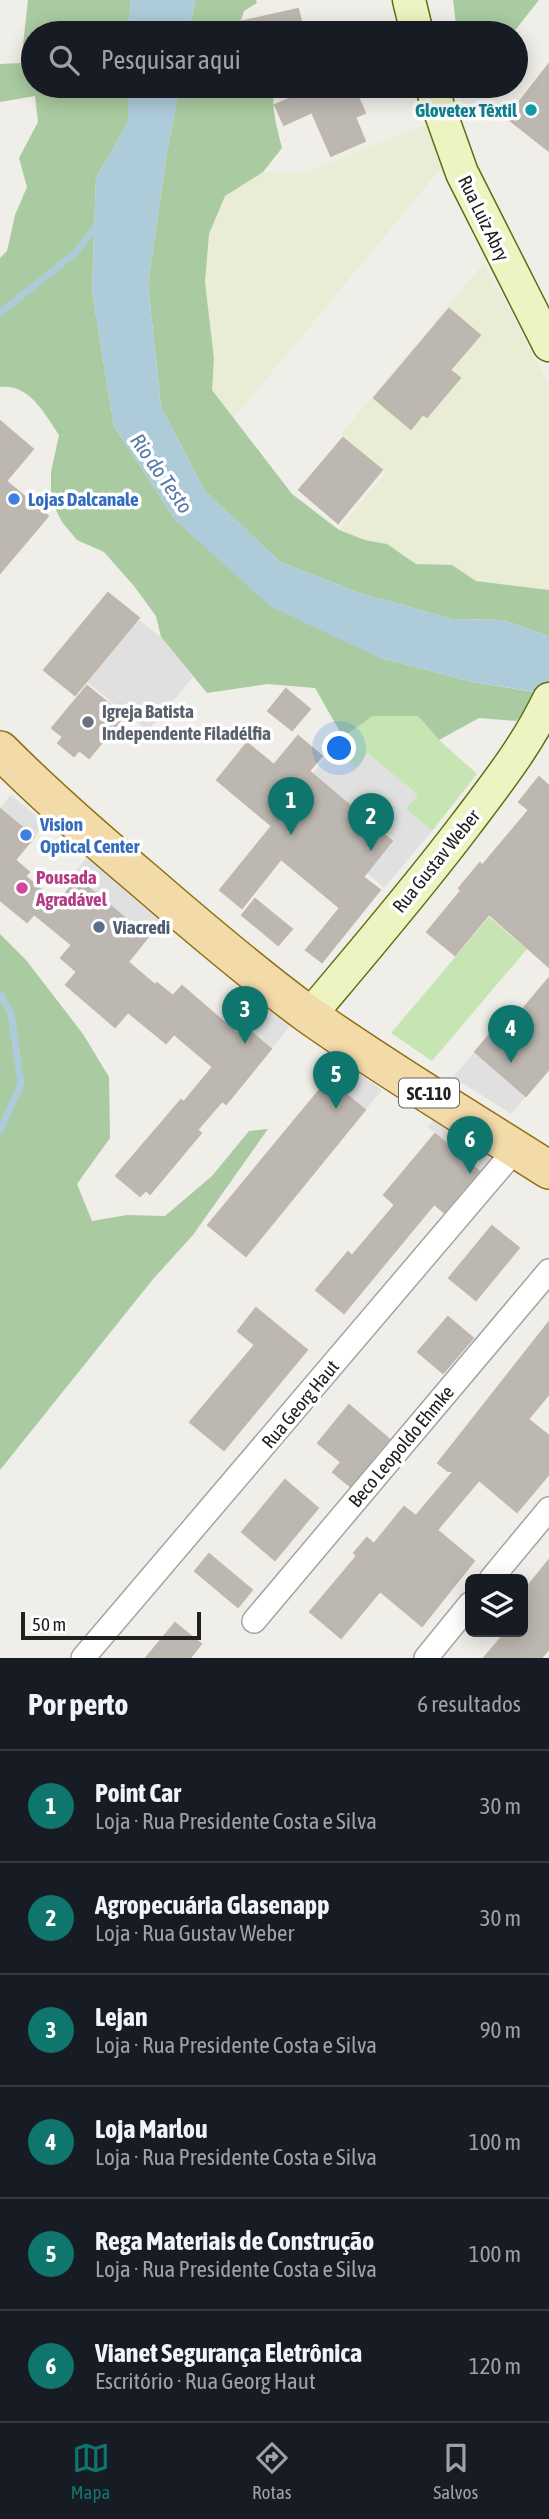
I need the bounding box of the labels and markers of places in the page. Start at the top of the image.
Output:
place label: Glovetex Têxtil [415,99,518,121]
marker: Glovetex Têxtil [523,102,539,118]
place label: Lojas Dalcanale [28,488,139,510]
marker: Lojas Dalcanale [6,491,22,507]
place label: Igreja Batista Independente Filadélfia [102,700,271,744]
marker: Igreja Batista Independente Filadélfia [80,714,96,730]
pin: 1 [268,777,314,835]
pin: 2 [348,793,394,851]
place label: Vision Optical Center [39,813,140,857]
marker: Vision Optical Center [18,827,34,843]
place label: Pousada Agradável [35,866,108,910]
marker: Pousada Agradável [14,880,30,896]
place label: Viacredi [112,916,170,938]
marker: Viacredi [91,919,107,935]
pin: 3 [222,986,268,1044]
pin: 4 [488,1005,534,1063]
pin: 5 [313,1051,359,1109]
pin: 6 [447,1116,493,1174]

